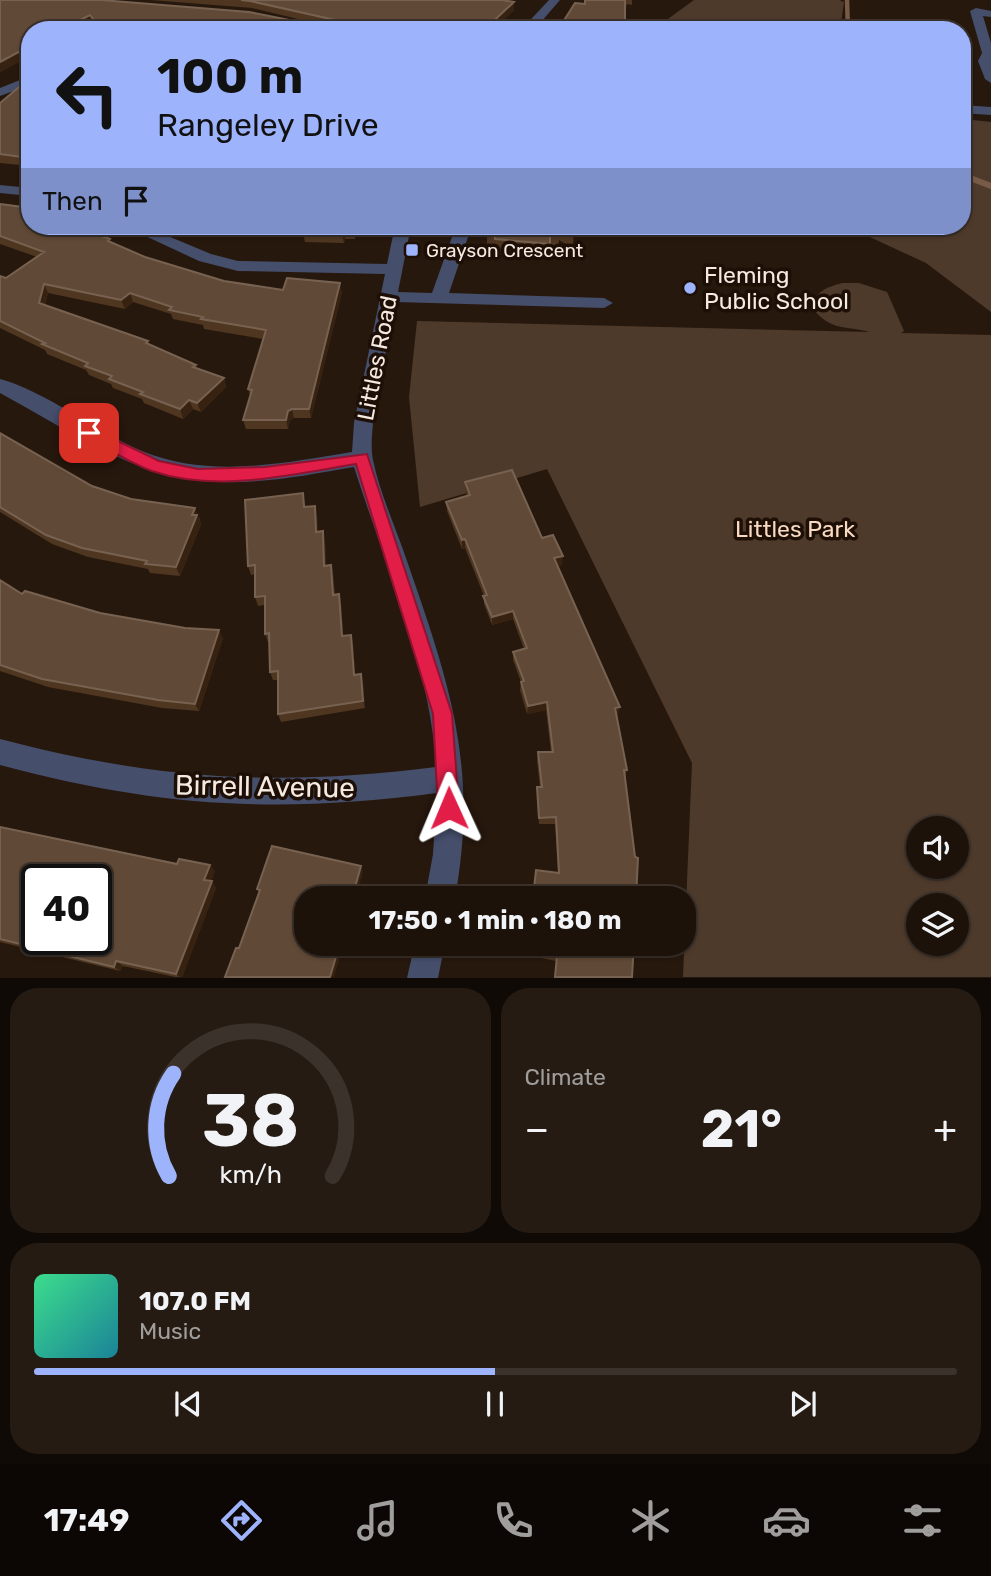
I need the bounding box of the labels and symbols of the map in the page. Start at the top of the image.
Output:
place label: Grayson Crescent [426,239,584,262]
marker: Grayson Crescent [404,242,420,258]
place label: Fleming Public School [704,261,849,315]
marker: Fleming Public School [682,280,698,296]
street label: Littles Road [351,293,403,423]
pin [59,403,119,463]
park label: Littles Park [735,515,855,543]
street label: Birrell Avenue [175,768,355,805]
position arrow [412,771,486,845]
speed limit sign: 40 [21,864,112,955]

